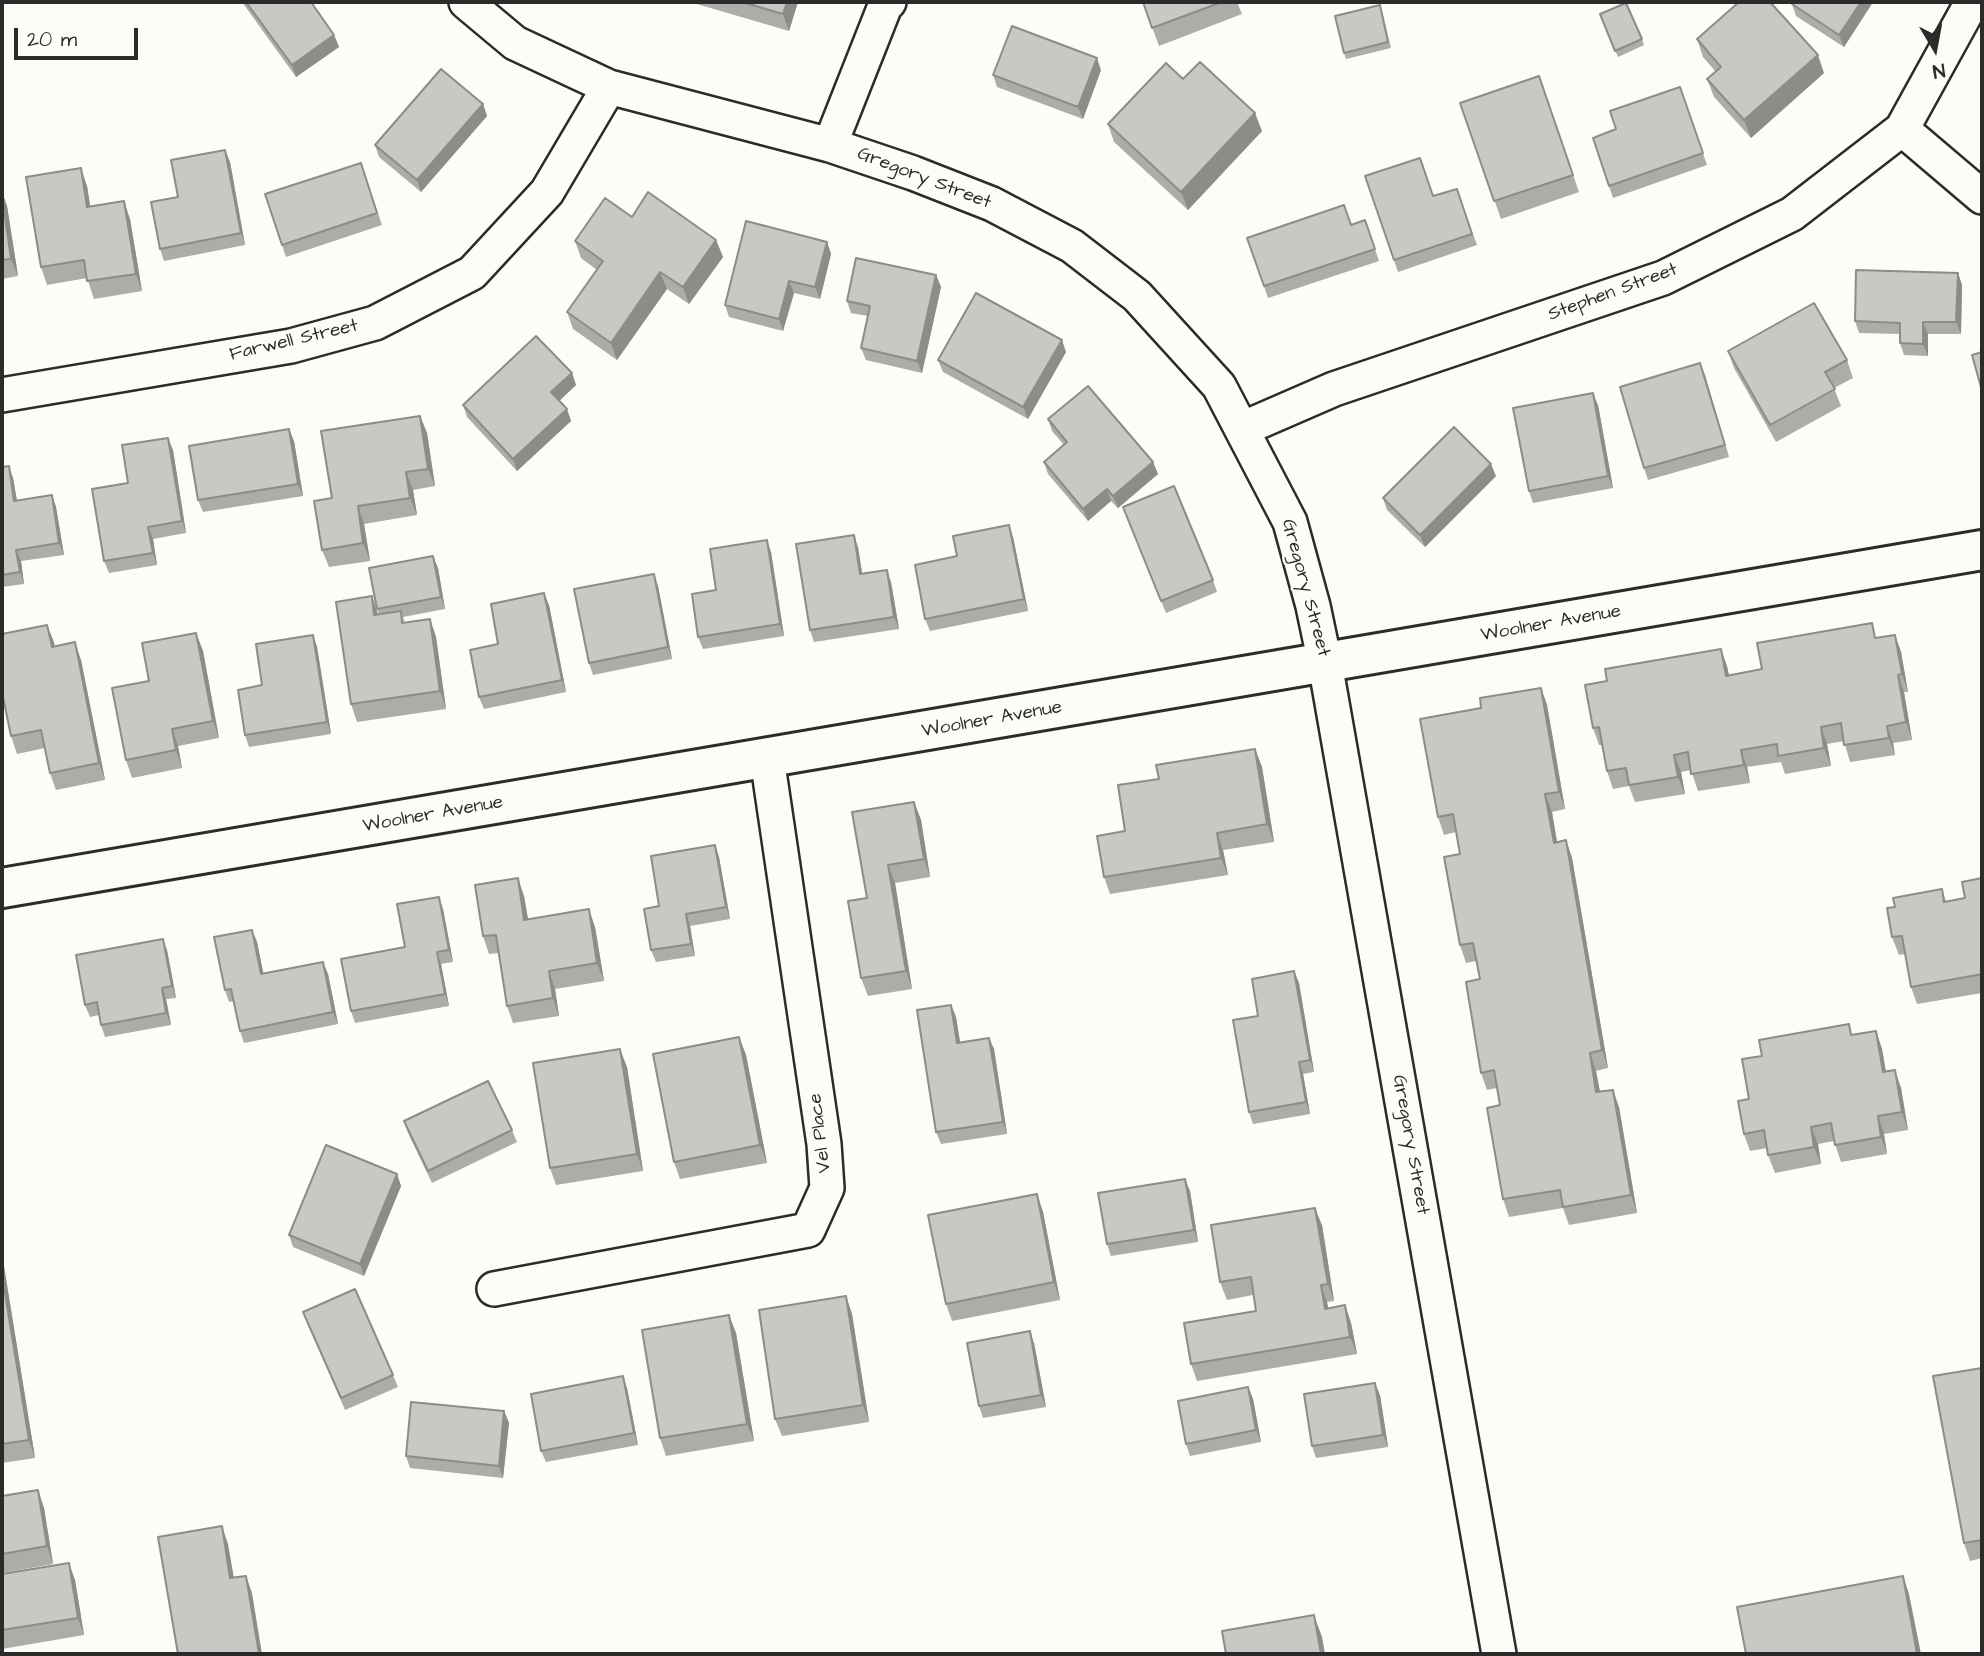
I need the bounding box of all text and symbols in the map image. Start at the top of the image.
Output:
scale bar [18,14,142,58]
north arrow [1900,14,1970,84]
text: 20 m [27,25,77,54]
text: N [1931,56,1947,85]
street label: Gregory Street [854,143,994,215]
street label: Stephen Street [1545,259,1681,327]
street label: Farwell Street [228,315,360,367]
street label: Gregory Street [1276,517,1334,659]
street label: Woolner Avenue [1479,600,1623,648]
street label: Woolner Avenue [920,696,1064,744]
street label: Woolner Avenue [361,791,505,839]
street label: Gregory Street [1386,1073,1434,1217]
street label: Vel Place [805,1092,837,1174]

